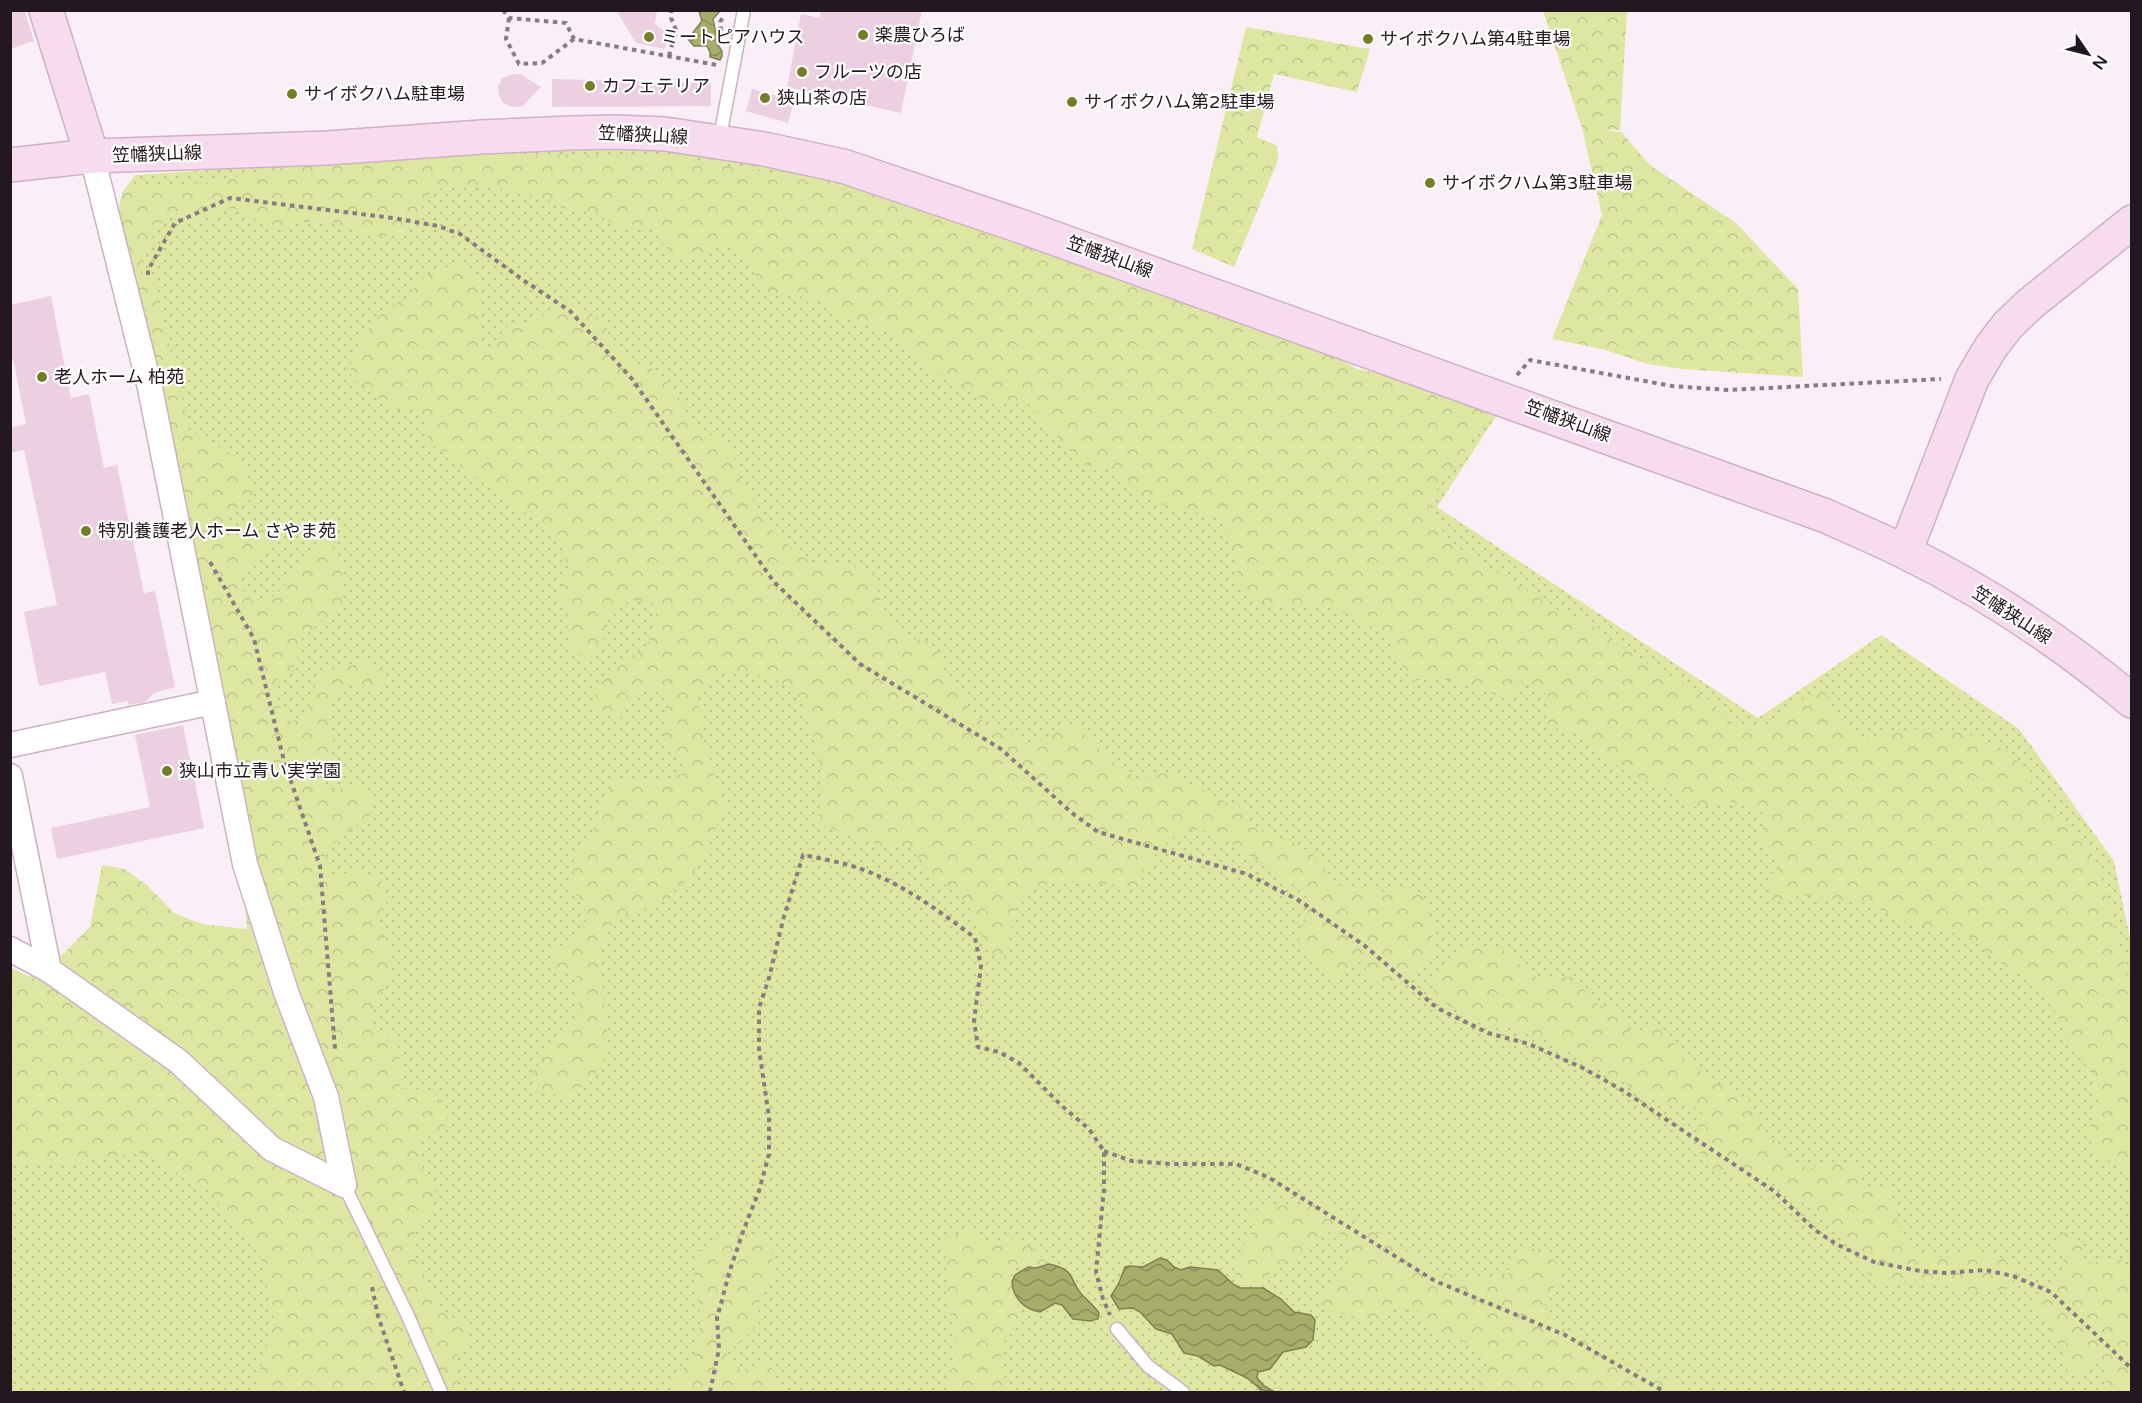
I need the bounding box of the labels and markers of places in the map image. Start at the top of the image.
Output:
place label: 楽農ひろば [875,24,965,46]
place label: ミートピアハウス [661,26,804,48]
marker: 楽農ひろば [856,28,870,42]
place label: サイボクハム第4駐車場 [1380,28,1570,50]
marker: ミートピアハウス [642,30,656,44]
marker: サイボクハム第4駐車場 [1361,32,1375,46]
place label: フルーツの店 [814,61,922,83]
marker: フルーツの店 [795,65,809,79]
place label: カフェテリア [602,75,710,97]
marker: カフェテリア [583,79,597,93]
place label: サイボクハム駐車場 [304,83,465,105]
marker: サイボクハム駐車場 [285,87,299,101]
place label: 狭山茶の店 [777,87,867,109]
marker: 狭山茶の店 [758,91,772,105]
place label: サイボクハム第2駐車場 [1084,91,1274,113]
marker: サイボクハム第2駐車場 [1065,95,1079,109]
place label: サイボクハム第3駐車場 [1442,172,1632,194]
marker: サイボクハム第3駐車場 [1423,176,1437,190]
place label: 老人ホーム 柏苑 [54,366,184,388]
marker: 老人ホーム 柏苑 [35,370,49,384]
place label: 特別養護老人ホーム さやま苑 [98,520,336,542]
marker: 特別養護老人ホーム さやま苑 [79,524,93,538]
place label: 狭山市立青い実学園 [179,760,341,782]
marker: 狭山市立青い実学園 [160,764,174,778]

